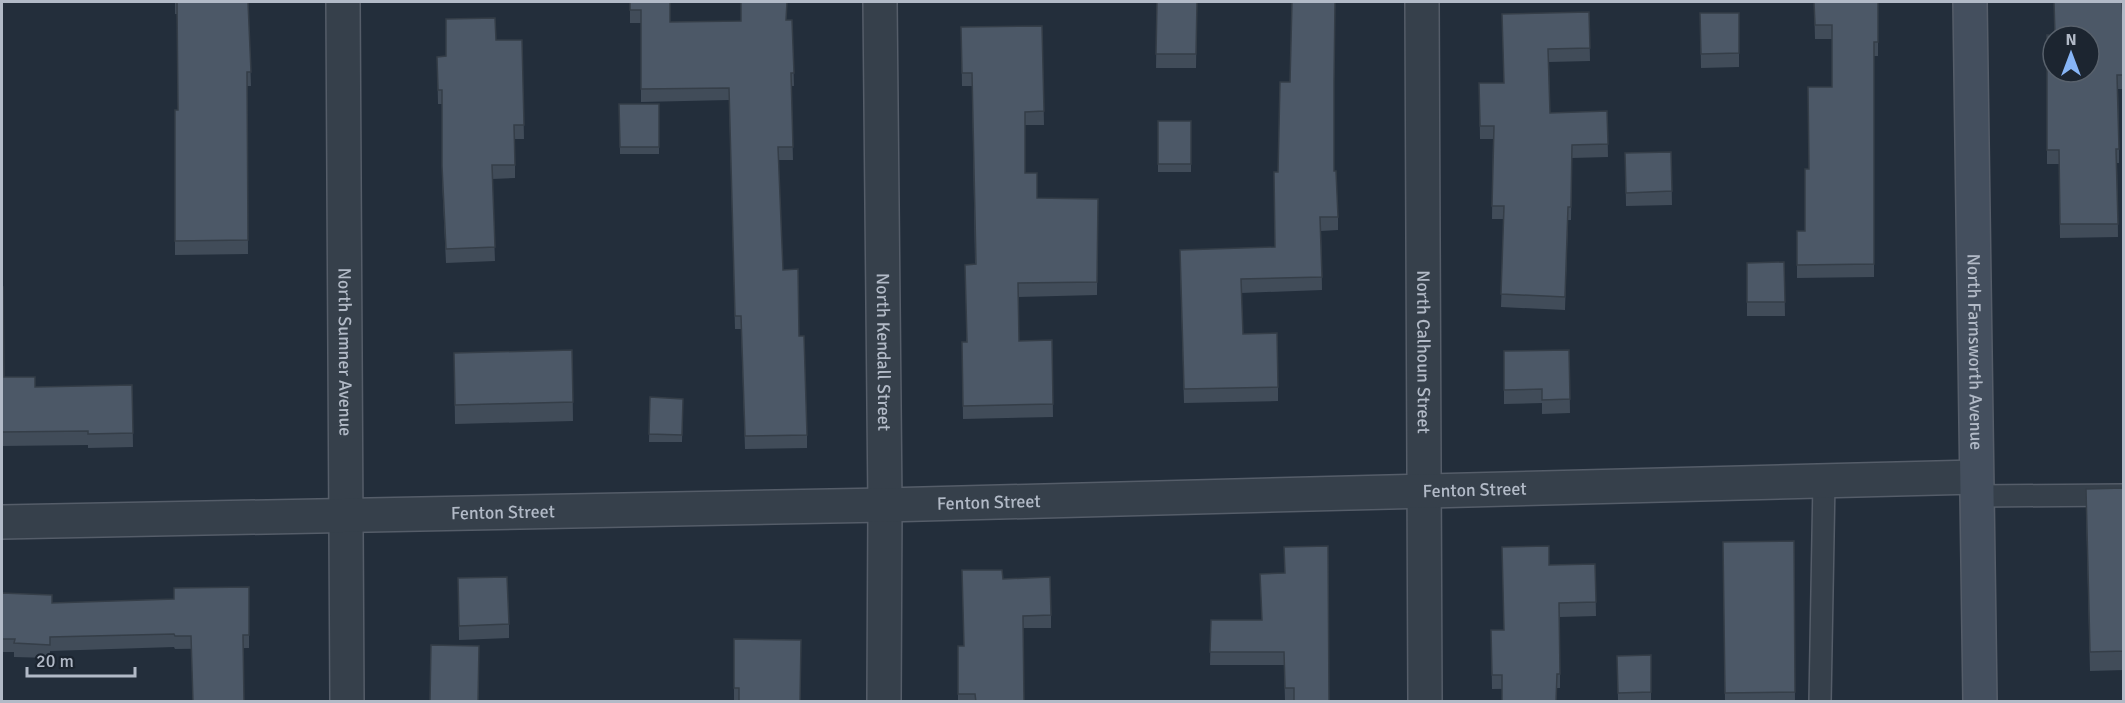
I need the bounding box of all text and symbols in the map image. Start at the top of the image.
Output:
north arrow [2041,24,2101,84]
text: N [2065,30,2077,50]
street label: North Farnsworth Avenue [1963,254,1987,450]
street label: North Sumner Avenue [334,268,356,436]
street label: North Calhoun Street [1412,270,1435,434]
street label: North Kendall Street [872,273,895,431]
street label: Fenton Street [1422,478,1527,502]
street label: Fenton Street [937,490,1041,515]
street label: Fenton Street [451,500,555,524]
scale bar [27,640,135,678]
text: 20 m [36,650,74,672]

